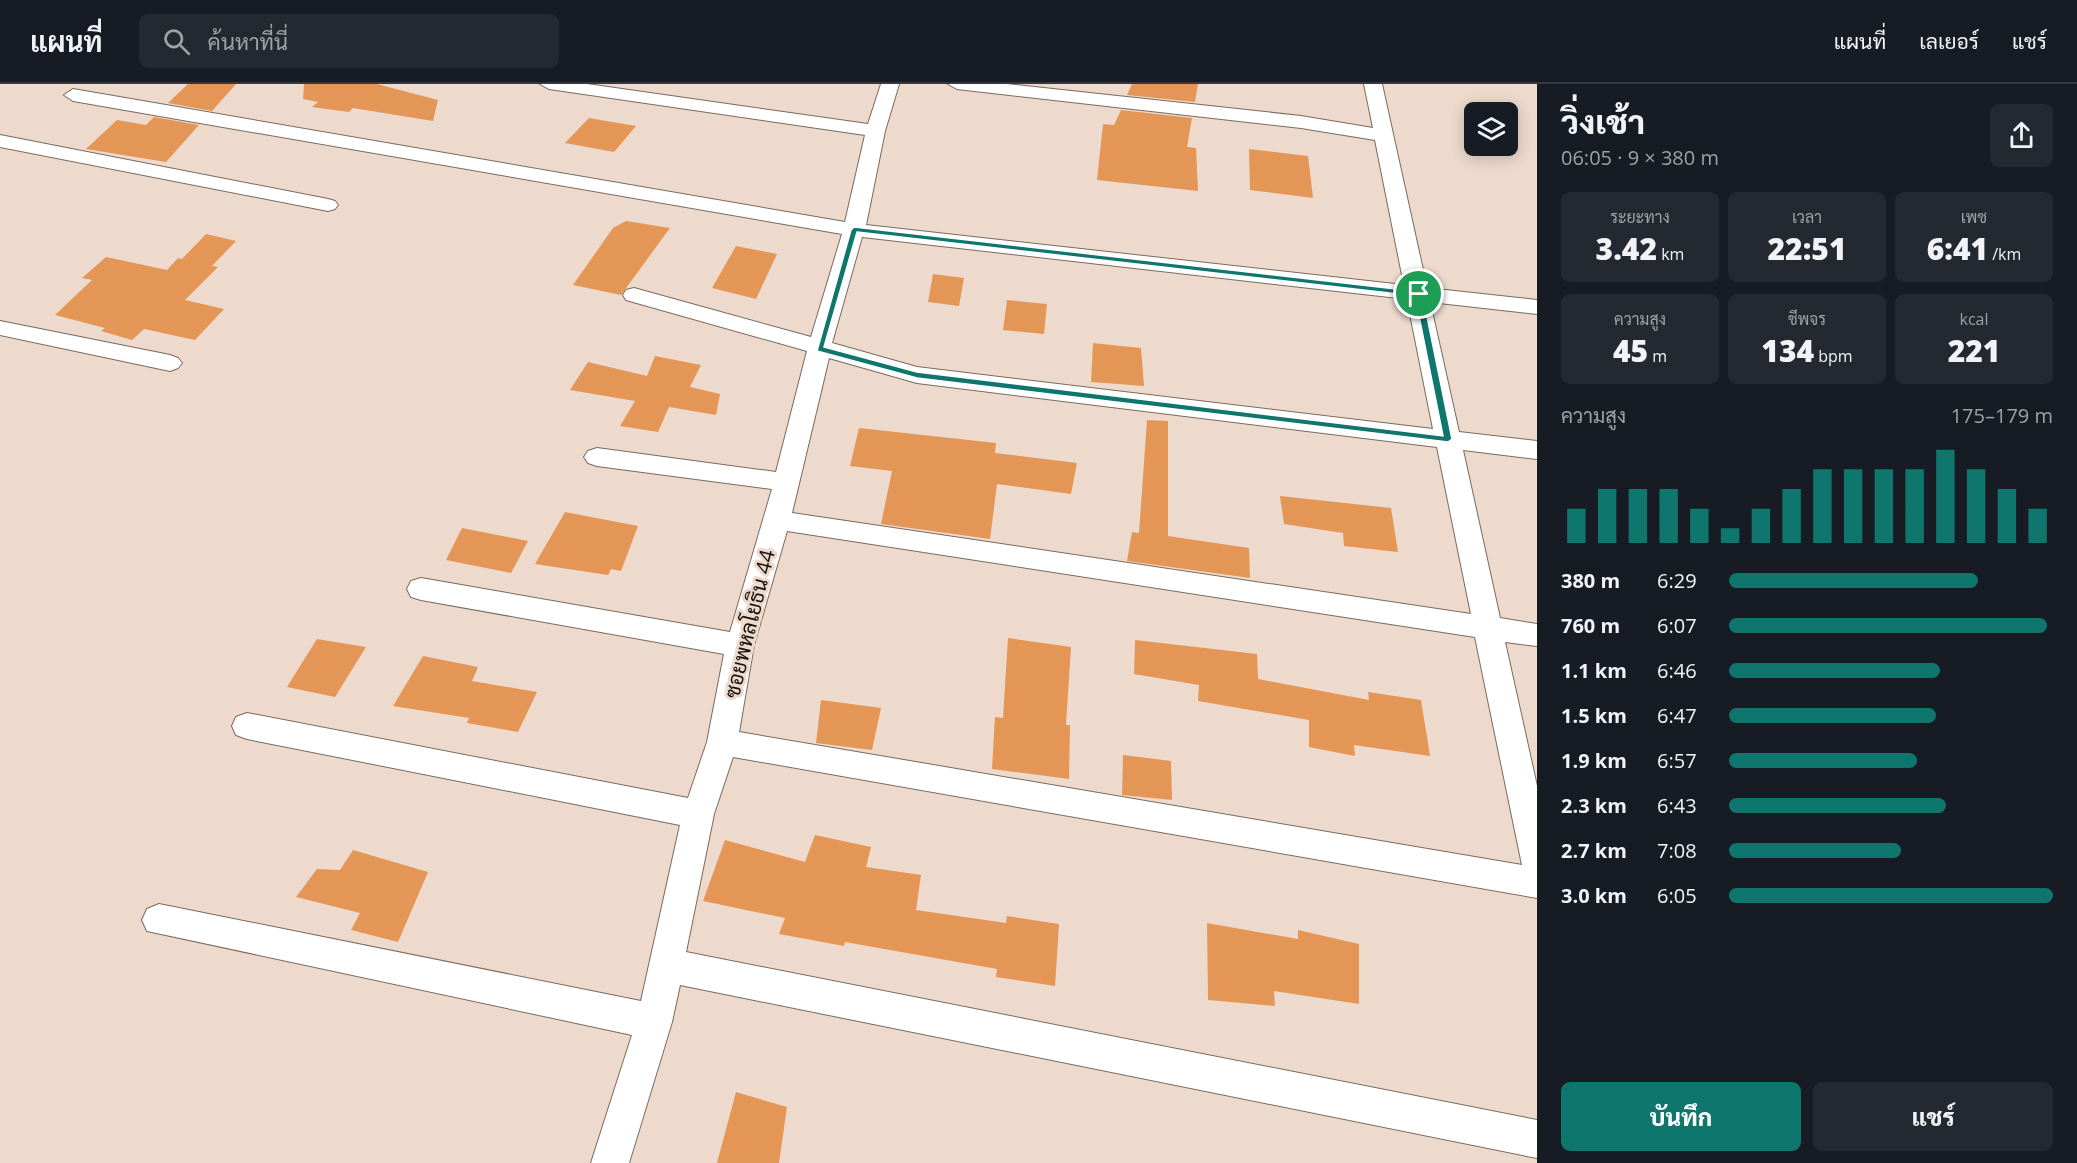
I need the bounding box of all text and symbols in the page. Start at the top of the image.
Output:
search box [139,14,559,68]
text: แผนที่ [30,22,103,60]
icon: search [160,25,193,58]
text: ค้นหาที่นี่ [208,26,288,56]
text: แผนที่ [1834,27,1886,55]
text: เลเยอร์ [1919,27,1979,55]
text: แชร์ [2012,27,2047,55]
text: วิ่งเช้า [1561,99,1645,144]
map controls [1464,102,1518,156]
button: layers [1464,102,1518,156]
button: share [1990,104,2053,167]
text: 06:05 · 9 × 380 m [1561,144,1719,171]
text: ระยะทาง [1610,206,1670,228]
text: เวลา [1792,206,1822,228]
text: เพซ [1961,206,1987,228]
text: 3.42 [1596,228,1657,269]
text: 22:51 [1768,228,1846,269]
text: 6:41 [1927,228,1988,269]
text: km [1657,243,1684,265]
text: /km [1988,243,2021,265]
pin [1393,268,1444,319]
icon: arrive [1402,277,1435,310]
text: ความสูง [1614,308,1666,330]
text: ชีพจร [1788,308,1826,330]
text: kcal [1960,308,1989,330]
text: 45 [1613,330,1648,371]
text: 134 [1761,330,1814,371]
text: 221 [1948,330,2000,371]
text: m [1648,345,1667,367]
text: bpm [1814,345,1853,367]
text: ความสูง [1561,402,1626,429]
text: 175–179 m [1951,402,2053,429]
street label: ซอยพหลโยธิน 44 [717,547,781,701]
text: 380 m [1561,567,1620,594]
text: 6:29 [1657,567,1697,594]
text: 760 m [1561,612,1620,639]
text: 6:07 [1657,612,1697,639]
text: 1.1 km [1561,657,1627,684]
text: 6:46 [1657,657,1697,684]
text: 1.5 km [1561,702,1627,729]
text: 6:47 [1657,702,1697,729]
text: 1.9 km [1561,747,1627,774]
text: 6:57 [1657,747,1697,774]
text: 2.3 km [1561,792,1627,819]
text: 6:43 [1657,792,1697,819]
text: 2.7 km [1561,837,1627,864]
text: 7:08 [1657,837,1697,864]
text: 3.0 km [1561,882,1627,909]
text: 6:05 [1657,882,1697,909]
button: บันทึก [1561,1082,1801,1151]
button: แชร์ [1813,1082,2053,1151]

